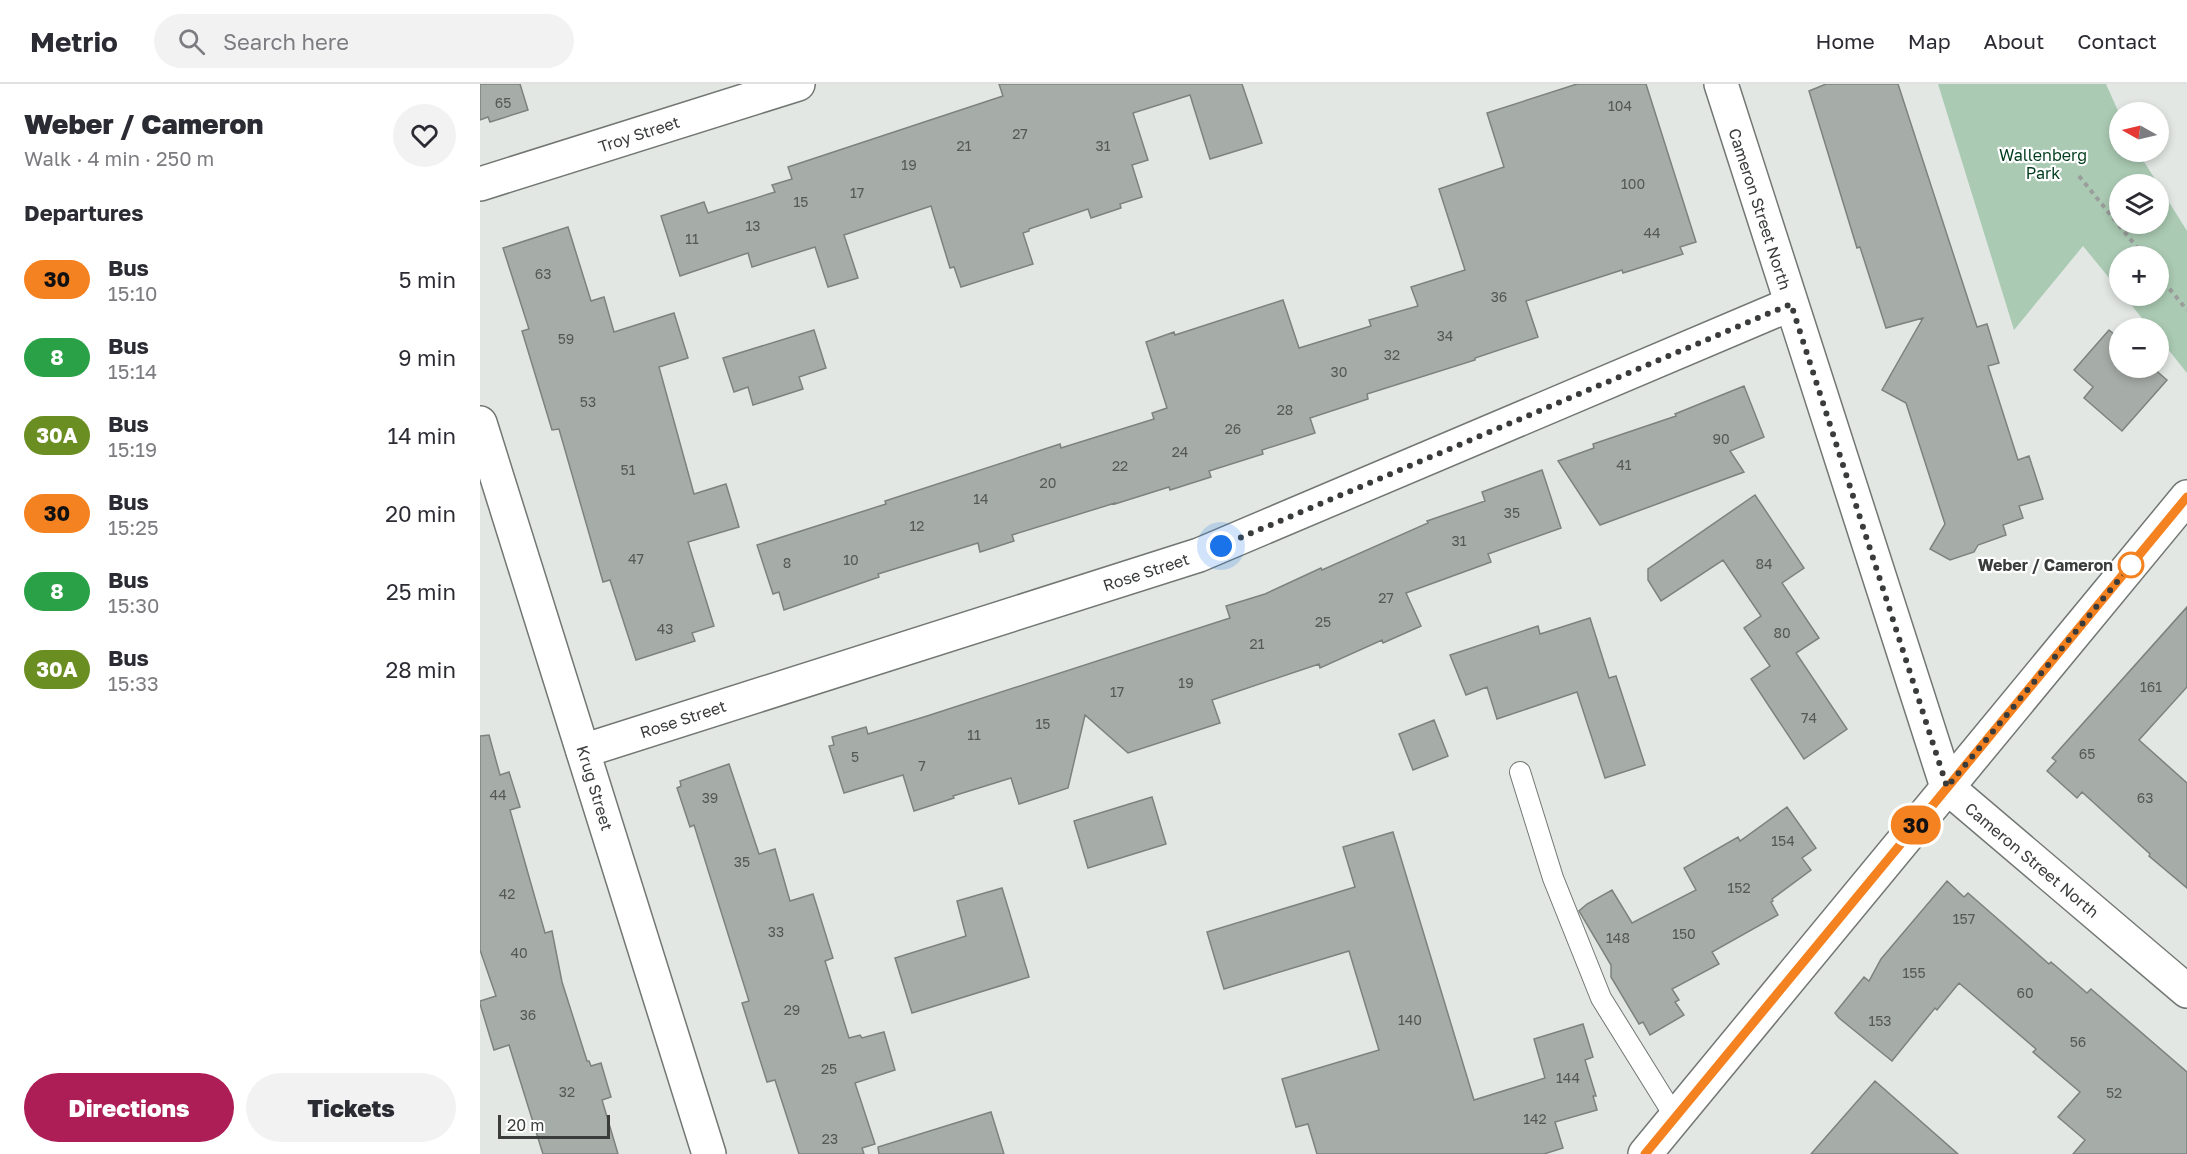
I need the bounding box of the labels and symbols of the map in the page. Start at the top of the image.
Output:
house number: 65 [495,94,511,111]
house number: 104 [1608,97,1632,114]
north arrow [2109,102,2169,162]
street label: Troy Street [596,111,682,157]
house number: 27 [1012,125,1028,142]
street label: Cameron Street North [1724,126,1796,292]
house number: 21 [957,137,972,154]
house number: 31 [1096,137,1111,154]
park label: Wallenberg Park [1999,145,2087,183]
house number: 19 [901,156,917,173]
house number: 100 [1621,175,1645,192]
house number: 17 [850,184,864,201]
house number: 15 [794,193,808,210]
house number: 13 [746,217,760,234]
house number: 44 [1643,224,1661,241]
house number: 11 [685,230,699,247]
house number: 63 [535,265,551,282]
house number: 36 [1491,288,1507,305]
house number: 34 [1437,327,1453,344]
house number: 59 [558,330,574,347]
house number: 32 [1384,346,1400,363]
house number: 30 [1331,363,1347,380]
house number: 53 [580,393,596,410]
house number: 28 [1277,401,1293,418]
house number: 26 [1225,420,1241,437]
house number: 90 [1712,430,1730,447]
house number: 24 [1172,443,1188,460]
house number: 41 [1616,456,1632,473]
house number: 22 [1112,457,1128,474]
house number: 51 [621,461,636,478]
house number: 20 [1040,474,1056,491]
house number: 14 [973,490,989,507]
house number: 35 [1504,504,1520,521]
house number: 12 [910,517,924,534]
your location [1206,531,1236,561]
house number: 31 [1452,532,1467,549]
street label: Rose Street [1100,549,1192,595]
house number: 47 [628,550,644,567]
house number: 10 [843,551,859,568]
marker: Weber / Cameron [2118,552,2144,578]
house number: 8 [783,554,791,571]
house number: 84 [1755,555,1773,572]
place label: Weber / Cameron [1978,555,2113,575]
house number: 27 [1378,589,1394,606]
house number: 25 [1315,613,1331,630]
house number: 43 [657,620,673,637]
house number: 80 [1773,624,1791,641]
house number: 21 [1250,635,1265,652]
house number: 19 [1178,674,1194,691]
house number: 161 [2140,678,2162,695]
house number: 17 [1110,683,1124,700]
street label: Rose Street [637,696,729,742]
house number: 74 [1801,709,1817,726]
house number: 15 [1036,715,1050,732]
house number: 11 [967,726,981,743]
street label: Krug Street [573,743,617,833]
house number: 65 [2079,745,2095,762]
house number: 5 [851,748,859,765]
house number: 7 [918,757,926,774]
house number: 44 [489,786,507,803]
house number: 39 [702,789,718,806]
house number: 63 [2137,789,2153,806]
street label: Cameron Street North [1961,798,2103,922]
line badge: 30 [1889,806,1943,844]
house number: 154 [1771,832,1795,849]
house number: 35 [734,853,750,870]
house number: 152 [1727,879,1751,896]
house number: 42 [499,885,515,902]
house number: 157 [1953,910,1975,927]
house number: 33 [768,923,784,940]
house number: 150 [1672,925,1696,942]
house number: 148 [1606,929,1630,946]
house number: 40 [510,944,528,961]
house number: 155 [1902,964,1926,981]
house number: 60 [2016,984,2034,1001]
house number: 29 [784,1001,800,1018]
house number: 36 [520,1006,536,1023]
house number: 140 [1398,1011,1422,1028]
house number: 153 [1868,1012,1892,1029]
house number: 56 [2070,1033,2086,1050]
house number: 25 [821,1060,837,1077]
house number: 144 [1556,1069,1580,1086]
house number: 32 [559,1083,575,1100]
house number: 52 [2106,1084,2122,1101]
house number: 142 [1523,1110,1547,1127]
scale bar [498,1112,610,1140]
house number: 23 [822,1130,838,1147]

